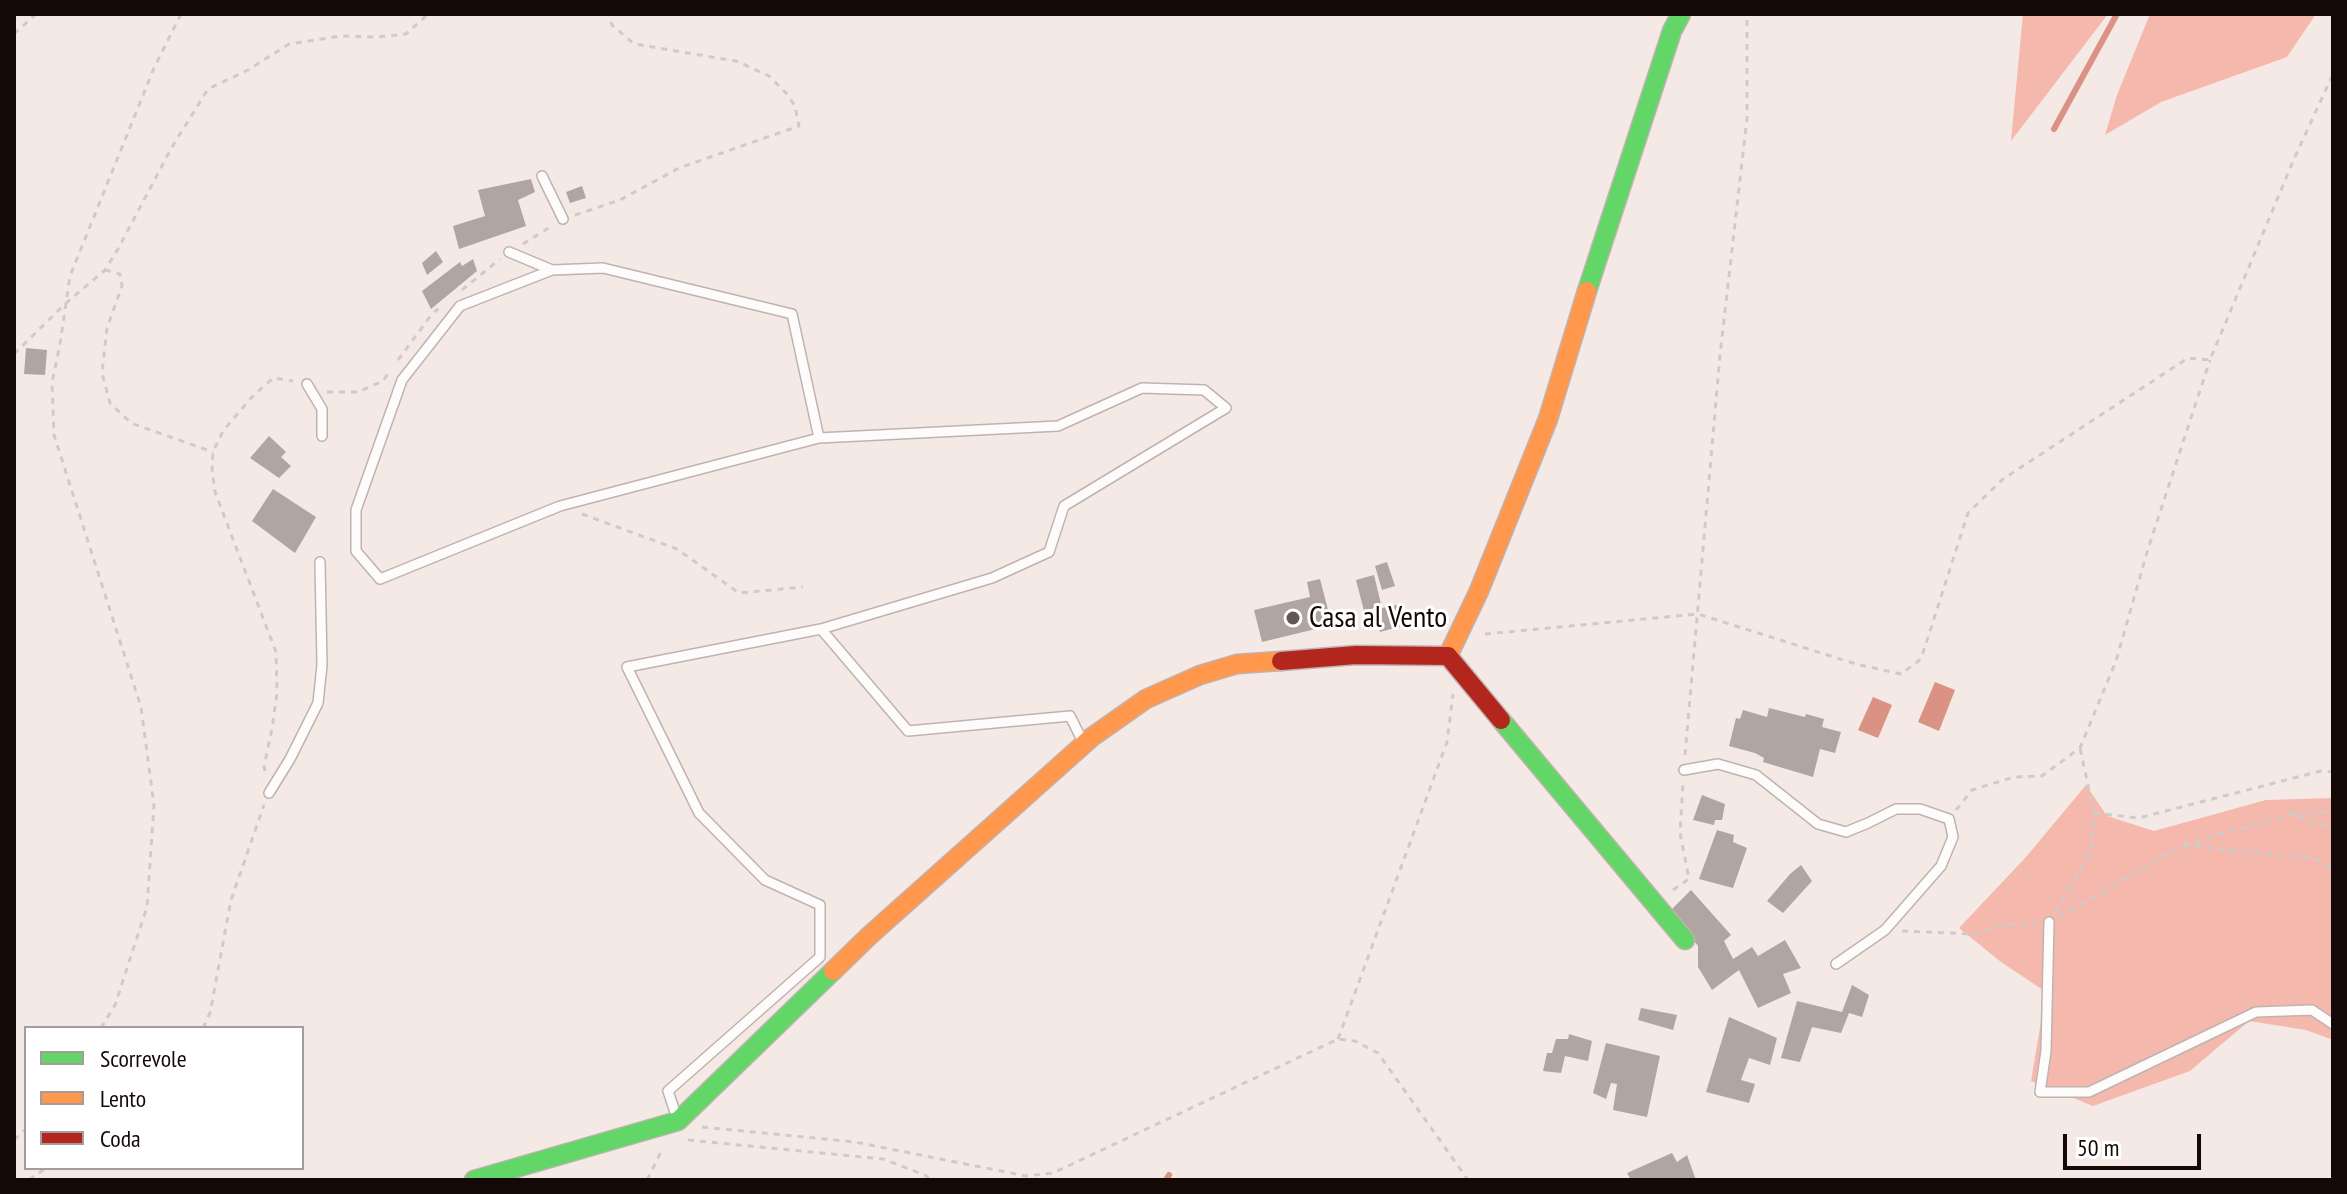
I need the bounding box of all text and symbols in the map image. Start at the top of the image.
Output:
place label: Casa al Vento [1309,600,1447,636]
marker: Casa al Vento [1284,609,1302,627]
legend [24,1026,304,1170]
text: Scorrevole [100,1043,187,1074]
text: Lento [100,1083,146,1114]
scale bar [2067,1118,2205,1168]
text: Coda [100,1123,141,1154]
text: 50 m [2077,1132,2119,1163]

